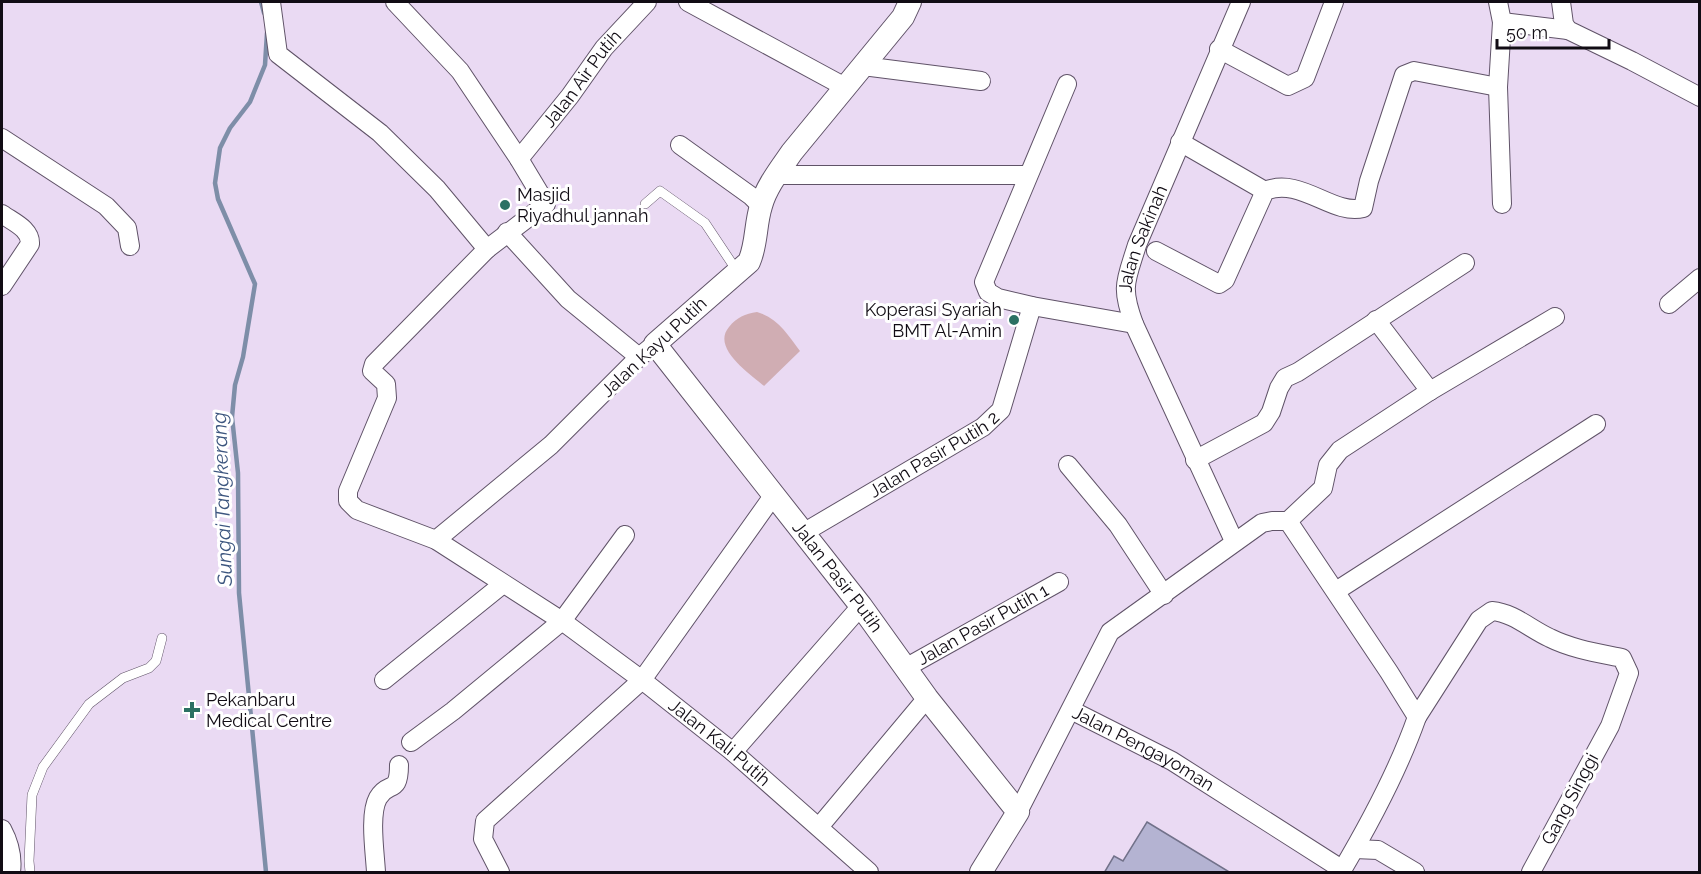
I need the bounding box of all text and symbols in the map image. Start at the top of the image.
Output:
scale bar [1497,12,1610,50]
text: 50 m [1506,22,1548,43]
street label: Jalan Air Putih [538,26,625,131]
street label: Jalan Sakinah [1115,182,1171,293]
place label: Masjid Riyadhul jannah [517,184,648,226]
marker: Masjid Riyadhul jannah [498,198,512,212]
street label: Jalan Kayu Putih [597,292,711,401]
place label: Koperasi Syariah BMT Al-Amin [865,299,1002,341]
marker: Koperasi Syariah BMT Al-Amin [1007,313,1021,327]
street label: Jalan Pasir Putih 2 [865,406,1003,502]
water label: Sungai Tangkerang [207,411,237,587]
street label: Jalan Pasir Putih [788,517,887,636]
street label: Jalan Pasir Putih 1 [913,579,1052,669]
place label: Pekanbaru Medical Centre [206,689,332,731]
street label: Jalan Kali Putih [665,694,775,790]
marker: Pekanbaru Medical Centre [183,701,201,719]
street label: Jalan Pengayoman [1069,702,1218,795]
street label: Gang Singgi [1537,750,1602,848]

